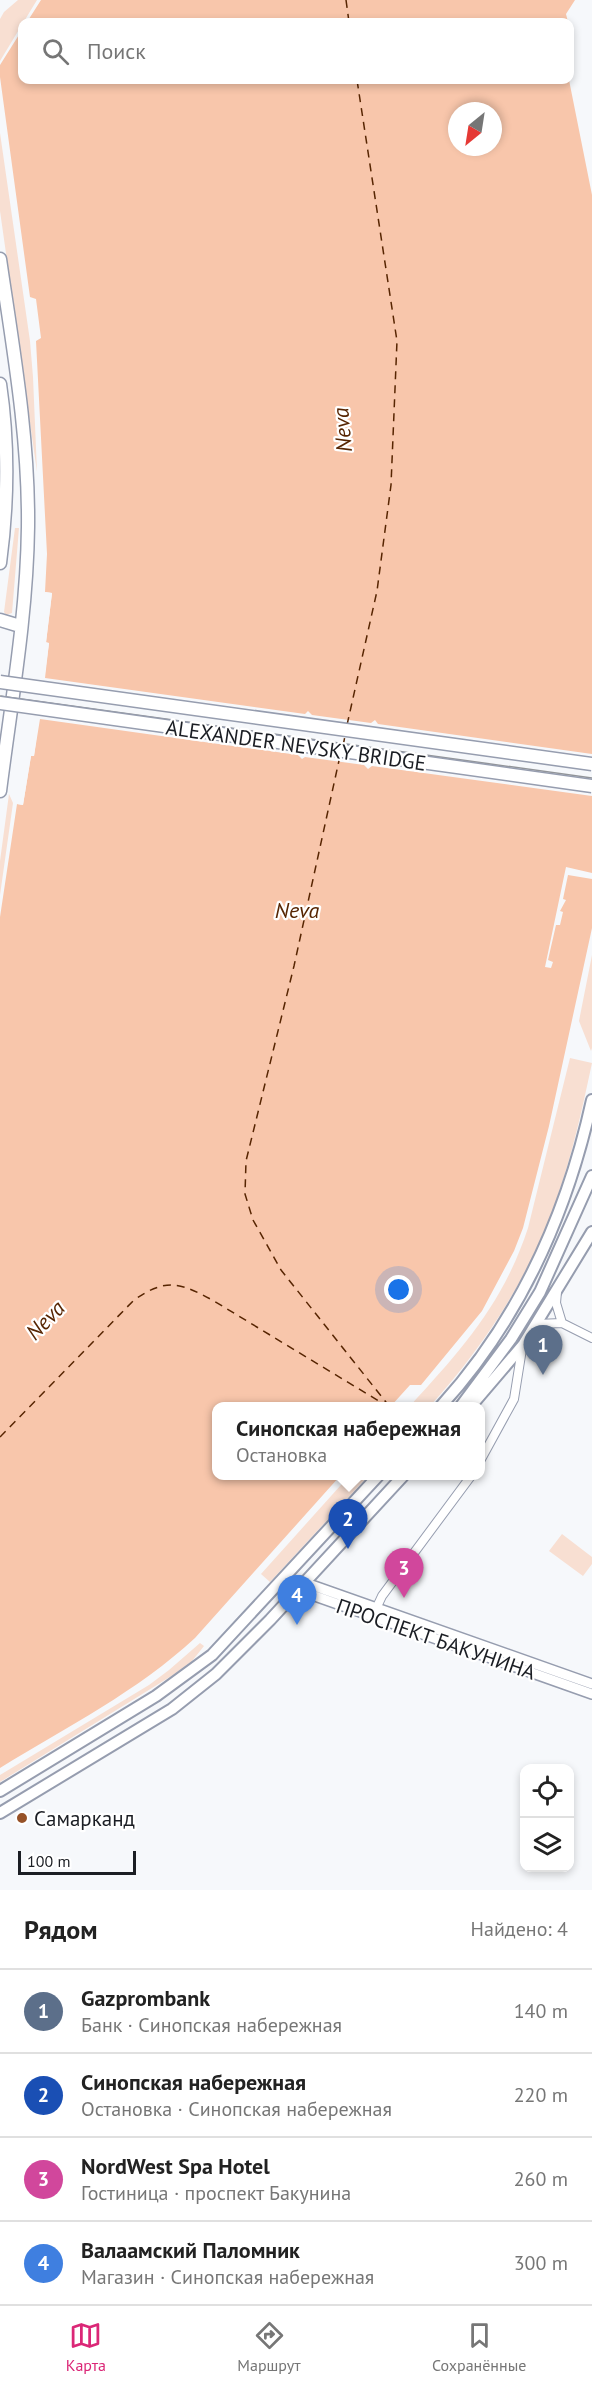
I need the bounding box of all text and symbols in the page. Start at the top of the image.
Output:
search box [18,18,574,84]
icon: search [39,35,72,68]
text: Поиск [87,37,146,65]
north arrow [448,102,502,156]
water label: Neva [326,406,358,453]
street label: ALEXANDER NEVSKY BRIDGE [164,713,428,777]
water label: Neva [275,896,320,924]
your location [384,1275,413,1304]
water label: Neva [19,1294,71,1346]
pin: 1 [524,1326,562,1375]
popup [212,1402,485,1480]
text: Синопская набережная [236,1414,461,1442]
text: Остановка [236,1442,327,1468]
pin: 2 [328,1500,368,1549]
pin: 3 [384,1548,424,1598]
pin: 4 [278,1576,316,1625]
street label: ПРОСПЕКТ БАКУНИНА [333,1592,540,1686]
map controls [520,1764,574,1872]
button: locate [520,1764,574,1818]
place label: Самарканд [34,1805,135,1832]
marker: Самарканд [15,1811,29,1825]
button: layers [520,1818,574,1872]
scale bar [18,1848,136,1876]
text: 100 m [27,1851,70,1871]
text: Рядом [24,1913,98,1946]
text: Найдено: 4 [471,1916,568,1942]
text: Gazprombank [81,1984,210,2012]
text: 1 [38,1998,49,2024]
text: 140 m [514,1998,568,2024]
text: Банк · Синопская набережная [81,2012,342,2038]
text: Синопская набережная [81,2068,306,2096]
text: 2 [38,2082,49,2108]
text: 220 m [514,2082,568,2108]
text: Остановка · Синопская набережная [81,2096,392,2122]
text: NordWest Spa Hotel [81,2152,270,2180]
text: 3 [38,2166,49,2192]
text: 260 m [514,2166,568,2192]
text: Гостиница · проспект Бакунина [81,2180,351,2206]
text: Валаамский Паломник [81,2236,300,2264]
text: 4 [38,2250,49,2276]
text: 300 m [514,2250,568,2276]
text: Магазин · Синопская набережная [81,2264,374,2290]
tab: Карта [66,2319,106,2375]
tab: Маршрут [237,2319,301,2375]
tab: Сохранённые [432,2319,526,2375]

